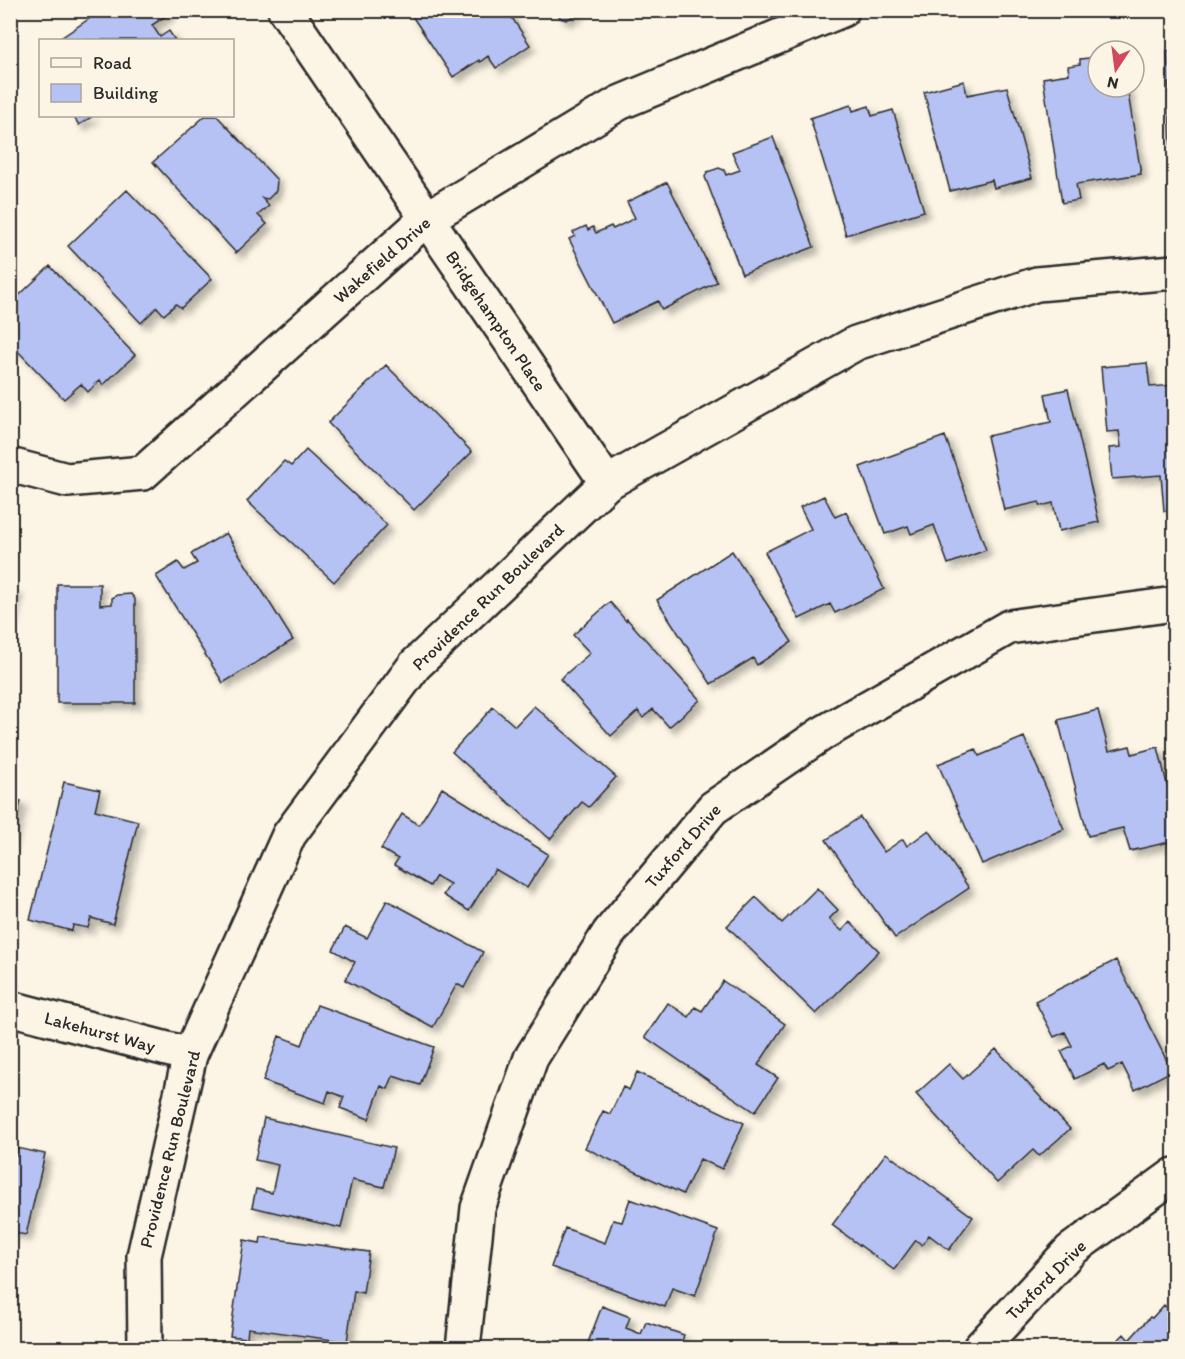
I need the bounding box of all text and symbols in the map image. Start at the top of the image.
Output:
legend [39,39,234,117]
north arrow [1086,39,1146,99]
text: Road [93,52,132,74]
text: N [1105,73,1120,94]
text: Building [93,82,159,104]
street label: Wakefield Drive [329,212,435,308]
street label: Bridgehampton Place [441,247,551,395]
street label: Providence Run Boulevard [407,519,569,675]
street label: Tuxford Drive [640,799,726,893]
street label: Lakehurst Way [42,1007,158,1058]
street label: Providence Run Boulevard [135,1048,205,1250]
street label: Tuxford Drive [1001,1235,1091,1325]

